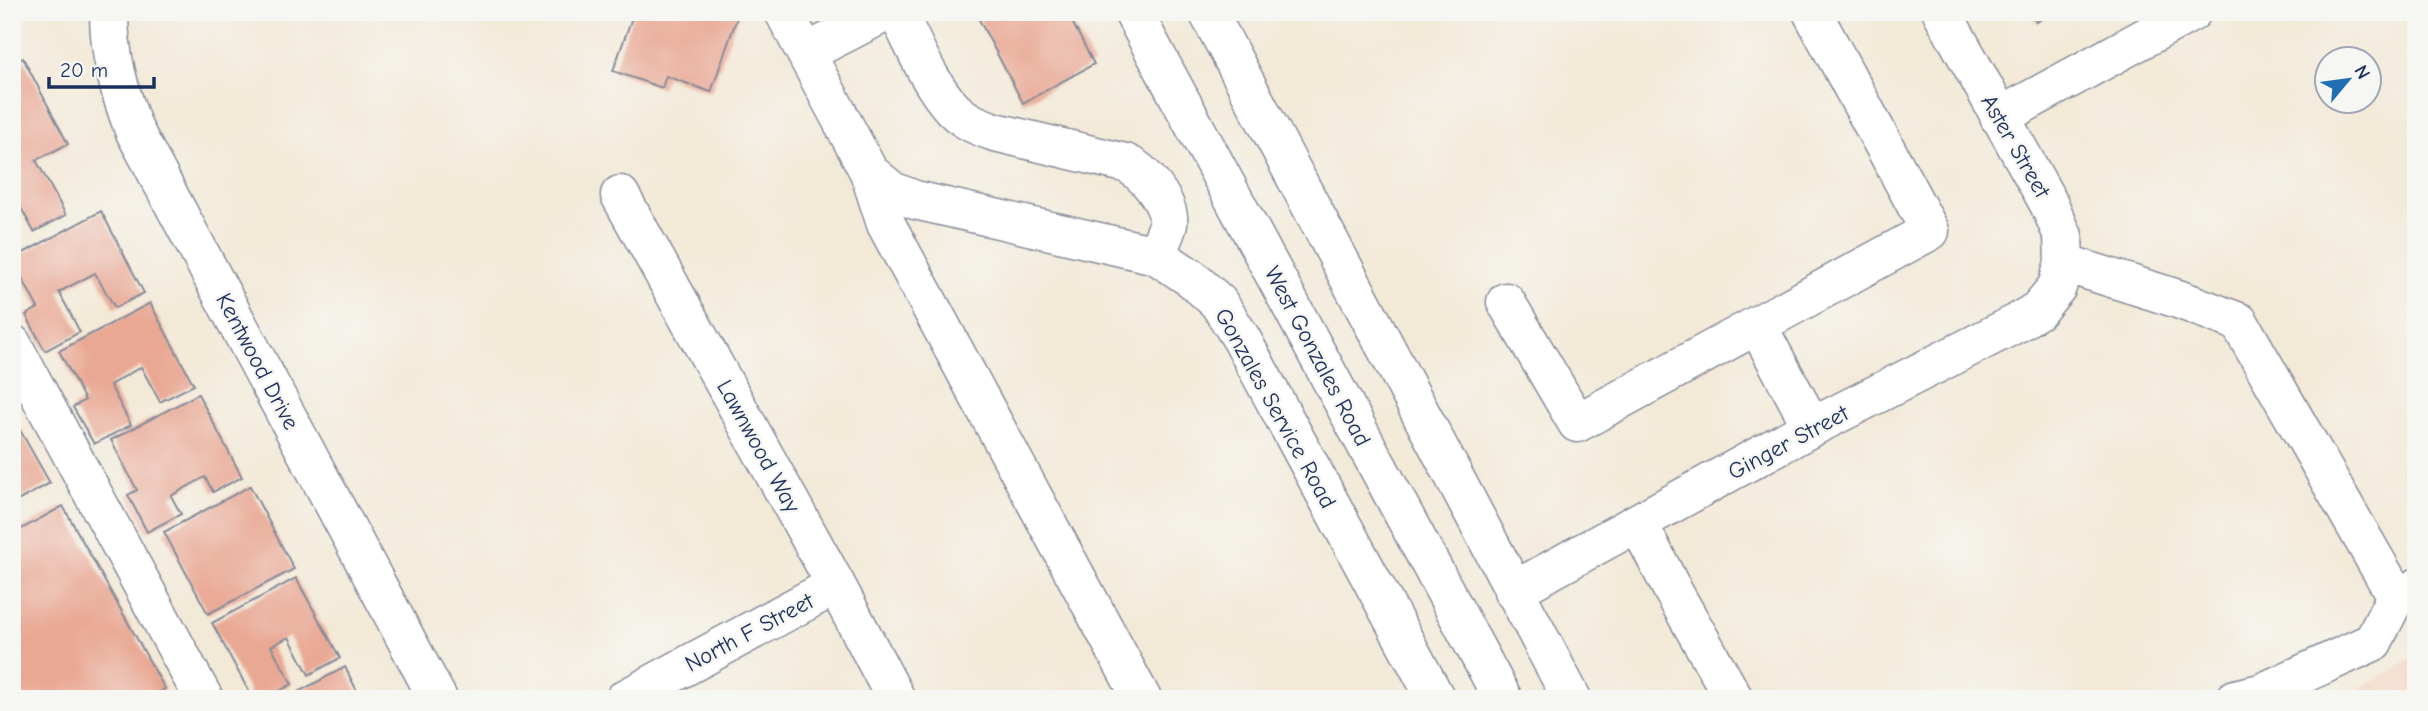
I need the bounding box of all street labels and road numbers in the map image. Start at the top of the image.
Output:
street label: Aster Street [1975,90,2057,204]
street label: West Gonzales Road [1259,262,1376,451]
street label: Kentwood Drive [210,288,305,434]
street label: Gonzales Service Road [1209,303,1342,513]
street label: Lawnwood Way [711,375,806,518]
street label: Ginger Street [1723,399,1854,485]
street label: North F Street [680,587,819,678]

